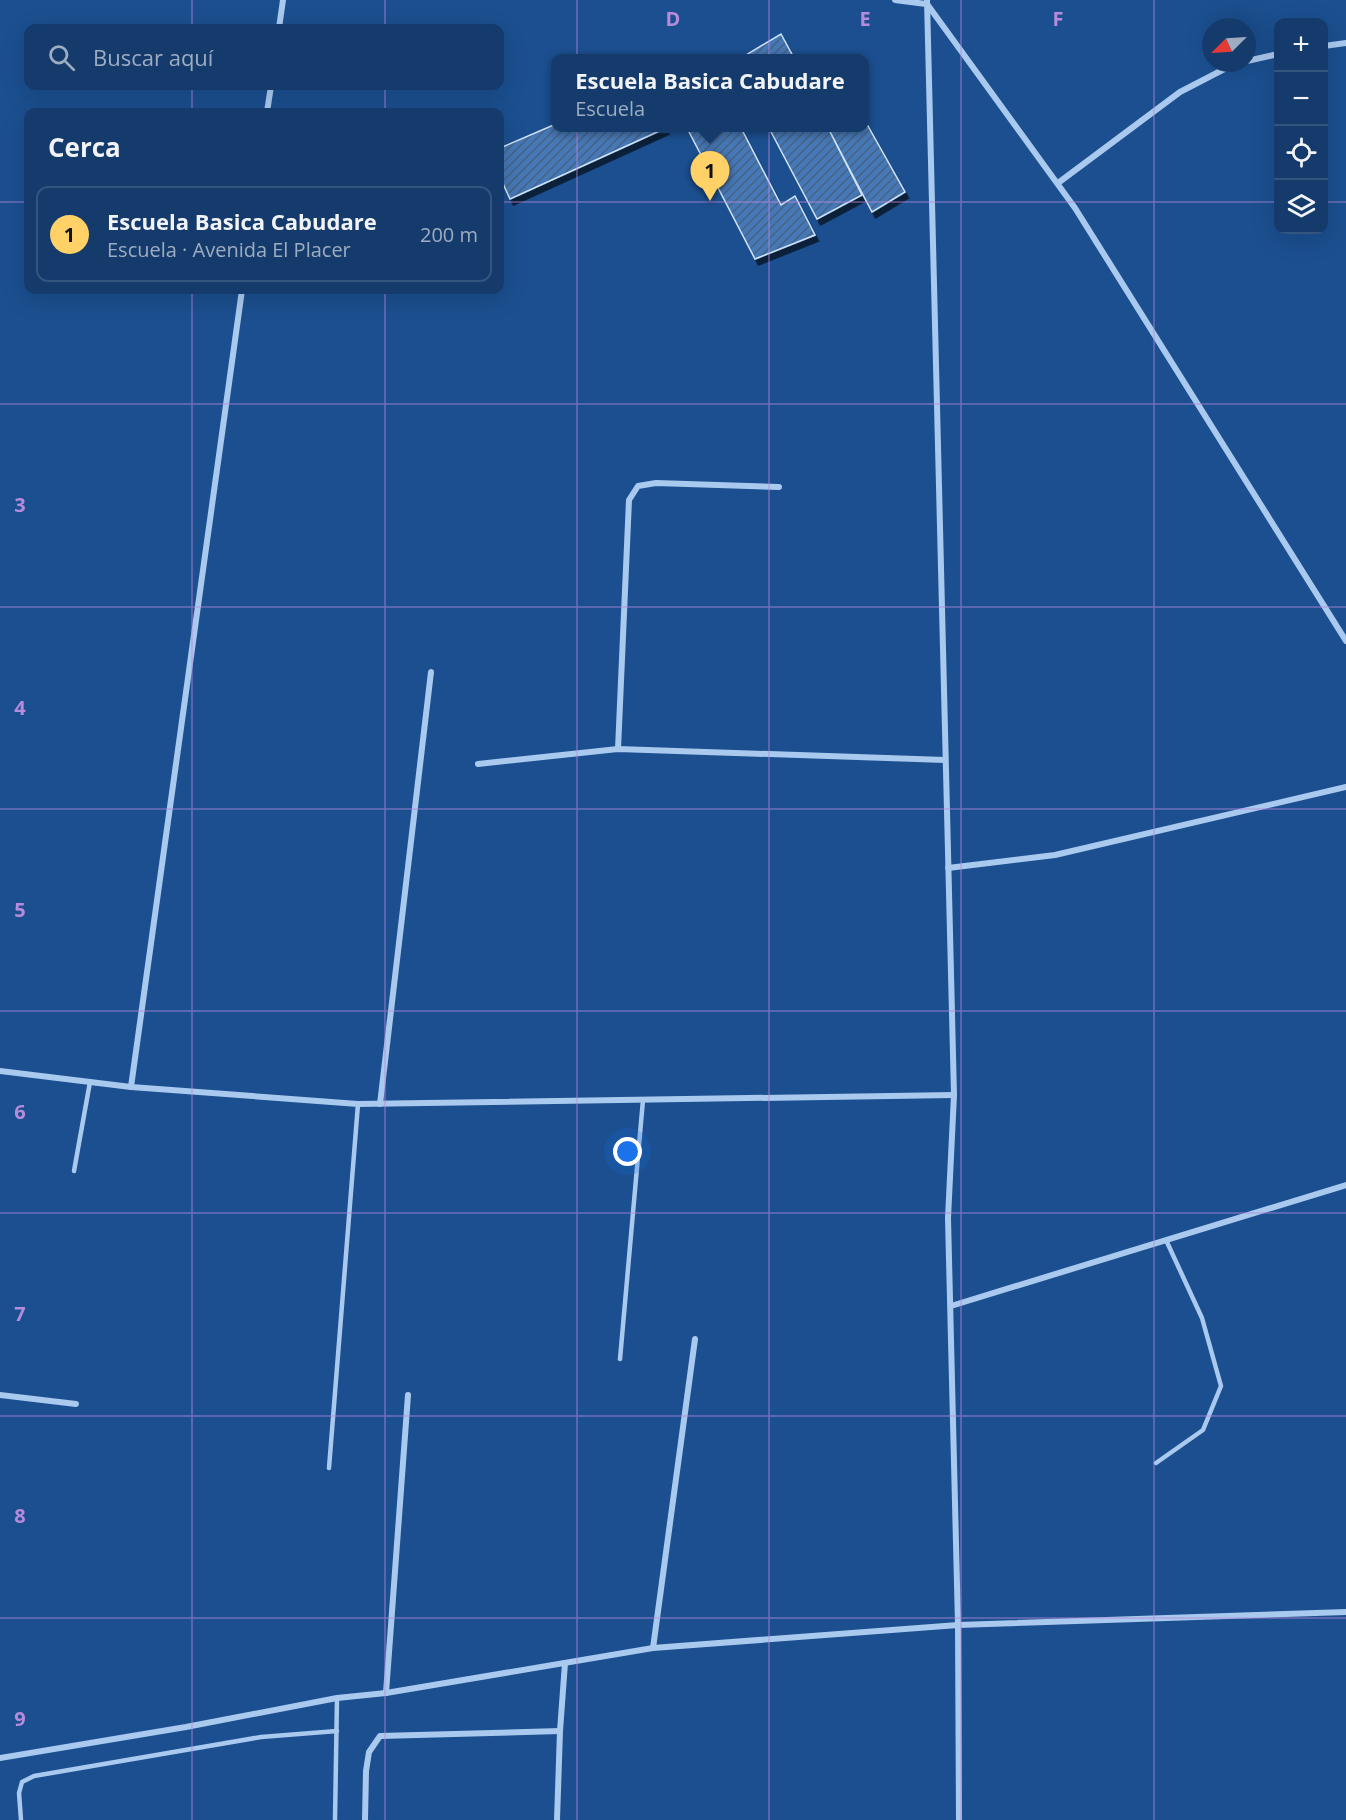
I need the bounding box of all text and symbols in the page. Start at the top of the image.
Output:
text: D [666,5,680,32]
text: E [859,5,871,32]
text: F [1053,5,1063,32]
north arrow [1202,18,1256,72]
map controls [1274,18,1328,234]
button: + [1274,18,1328,72]
search box [24,24,504,90]
icon: search [45,41,78,74]
text: Buscar aquí [93,42,213,72]
popup [551,54,869,132]
text: Escuela Basica Cabudare [575,65,845,95]
button: − [1274,72,1328,126]
text: Escuela [575,95,645,122]
button: locate [1274,126,1328,180]
text: Cerca [48,129,121,165]
pin: 1 [690,152,730,201]
button: layers [1274,180,1328,234]
text: Escuela Basica Cabudare [107,206,377,236]
text: 1 [64,221,75,248]
text: 200 m [420,221,478,248]
text: Escuela · Avenida El Placer [107,236,351,263]
text: 3 [14,491,26,518]
text: 4 [14,694,26,721]
text: 5 [14,896,26,923]
text: 6 [14,1098,26,1125]
your location [613,1137,642,1166]
text: 7 [14,1300,26,1327]
text: 8 [14,1502,26,1529]
text: 9 [14,1705,26,1732]

